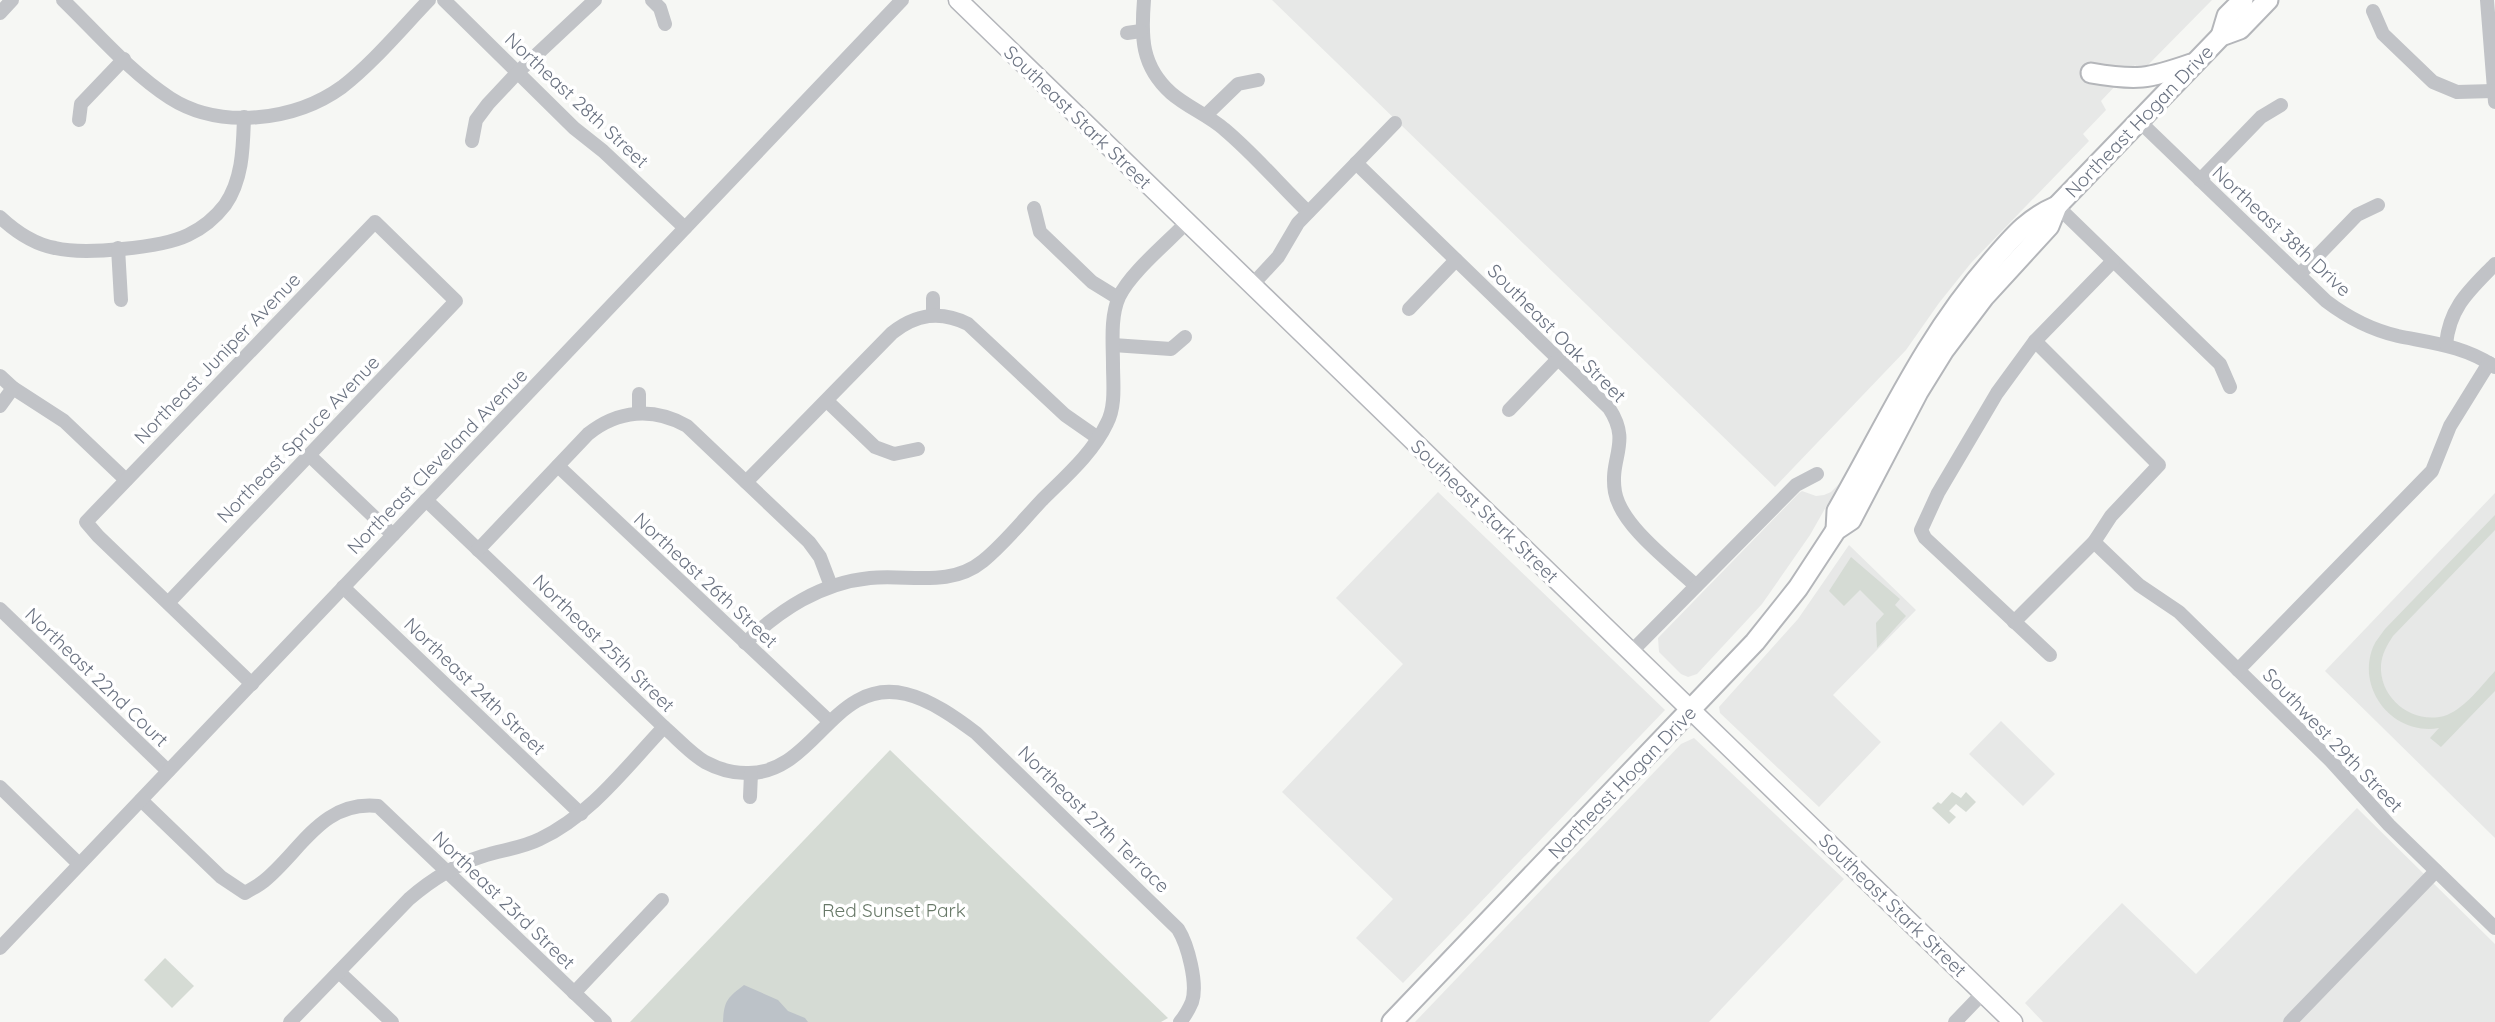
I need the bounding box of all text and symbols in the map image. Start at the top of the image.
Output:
street label: Northeast 28th Street [500,27,654,173]
street label: Southeast Stark Street [999,40,1157,194]
street label: Northeast Hogan Drive [2060,40,2218,202]
street label: Northeast 38th Drive [2208,160,2356,302]
street label: Southeast Oak Street [1483,259,1631,407]
street label: Northeast Juniper Avenue [129,267,305,449]
street label: Northeast Spruce Avenue [212,350,384,528]
street label: Northeast Cleveland Avenue [342,363,532,559]
street label: Southeast Stark Street [1406,434,1564,588]
street label: Northeast 26th Street [629,507,783,653]
street label: Northeast 25th Street [528,569,680,717]
street label: Northeast 22nd Court [20,602,174,752]
street label: Northeast 24th Street [399,612,551,760]
street label: Southwest 29th Street [2258,663,2408,817]
street label: Northeast Hogan Drive [1543,701,1701,863]
street label: Northeast 27th Terrace [1013,740,1175,898]
street label: Northeast 23rd Street [428,826,580,974]
street label: Southeast Stark Street [1814,828,1972,982]
park label: Red Sunset Park [822,898,966,922]

